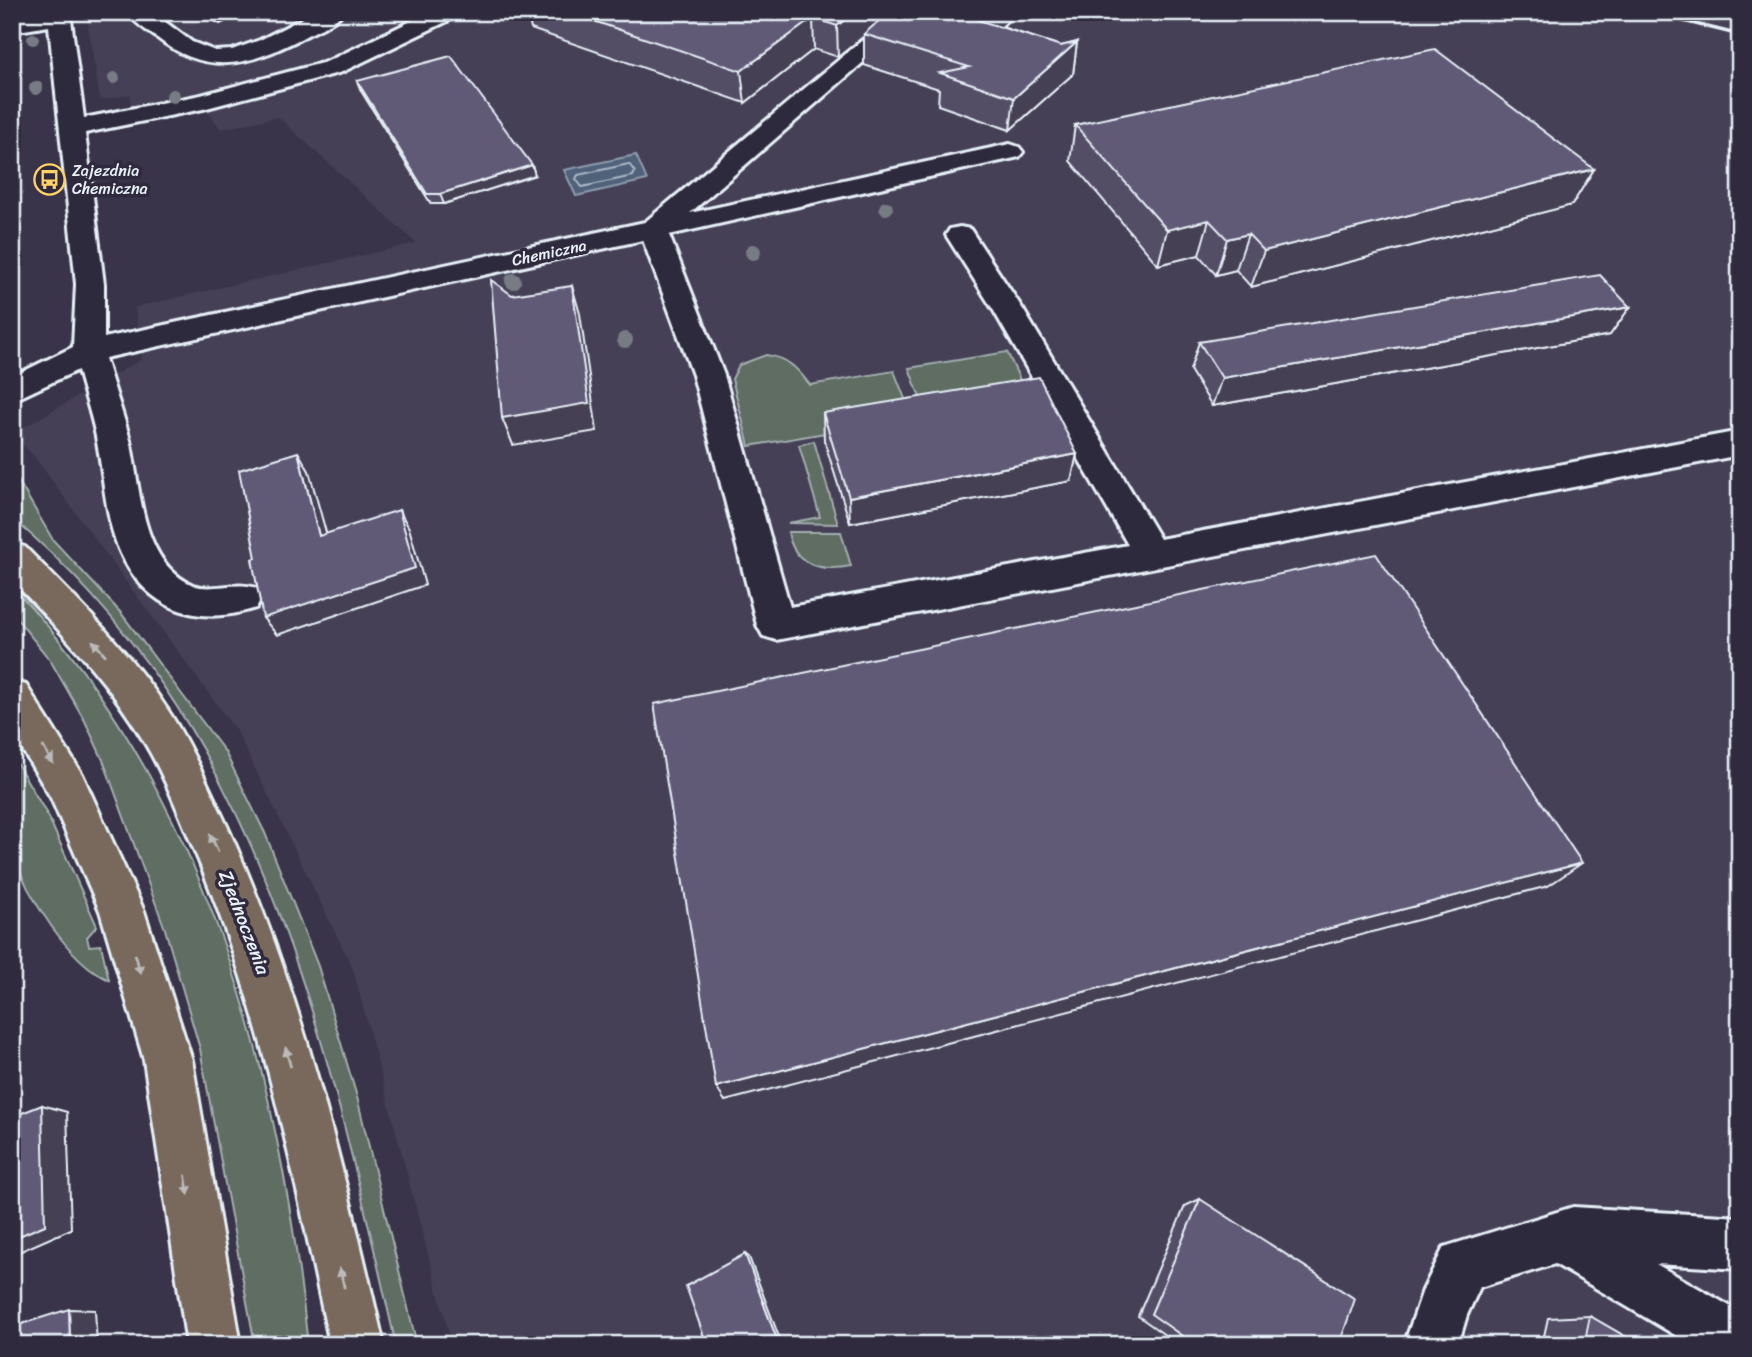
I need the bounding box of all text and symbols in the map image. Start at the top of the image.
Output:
place label: Zajezdnia Chemiczna [72,156,148,203]
bus stop icon: Zajezdnia Chemiczna [32,162,66,196]
street label: Chemiczna [509,230,589,275]
one-way arrow [92,639,107,656]
one-way arrow [42,746,54,765]
one-way arrow [208,833,220,853]
street label: Zjednoczenia [209,865,280,980]
one-way arrow [134,953,144,974]
one-way arrow [282,1046,293,1068]
one-way arrow [182,1174,193,1196]
one-way arrow [337,1267,348,1289]

